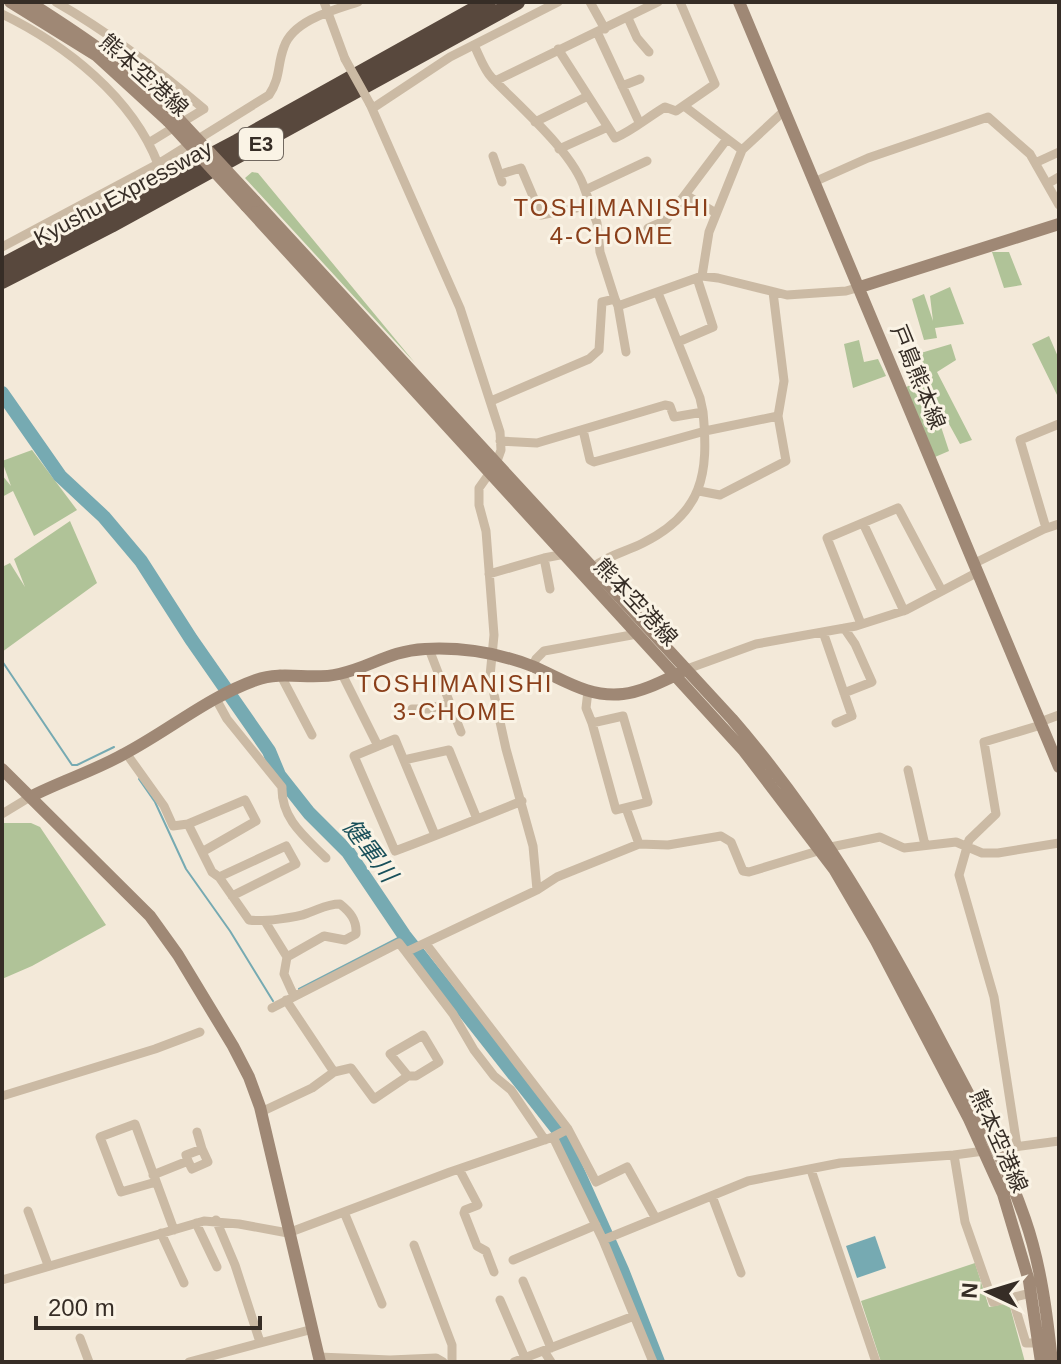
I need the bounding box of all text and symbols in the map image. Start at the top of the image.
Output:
street label: 熊本空港線 [95,29,193,121]
road number: E3 [239,128,283,160]
street label: Kyushu Expressway [30,135,216,251]
district label: TOSHIMANISHI 4-CHOME [514,194,710,249]
street label: 戸島熊本線 [886,321,950,433]
street label: 熊本空港線 [589,553,683,651]
district label: TOSHIMANISHI 3-CHOME [357,670,553,725]
water label: 健軍川 [338,813,404,889]
street label: 熊本空港線 [965,1086,1033,1196]
north arrow [949,1252,1029,1332]
scale bar [36,1280,260,1330]
text: N [957,1282,983,1299]
text: 200 m [48,1294,115,1321]

